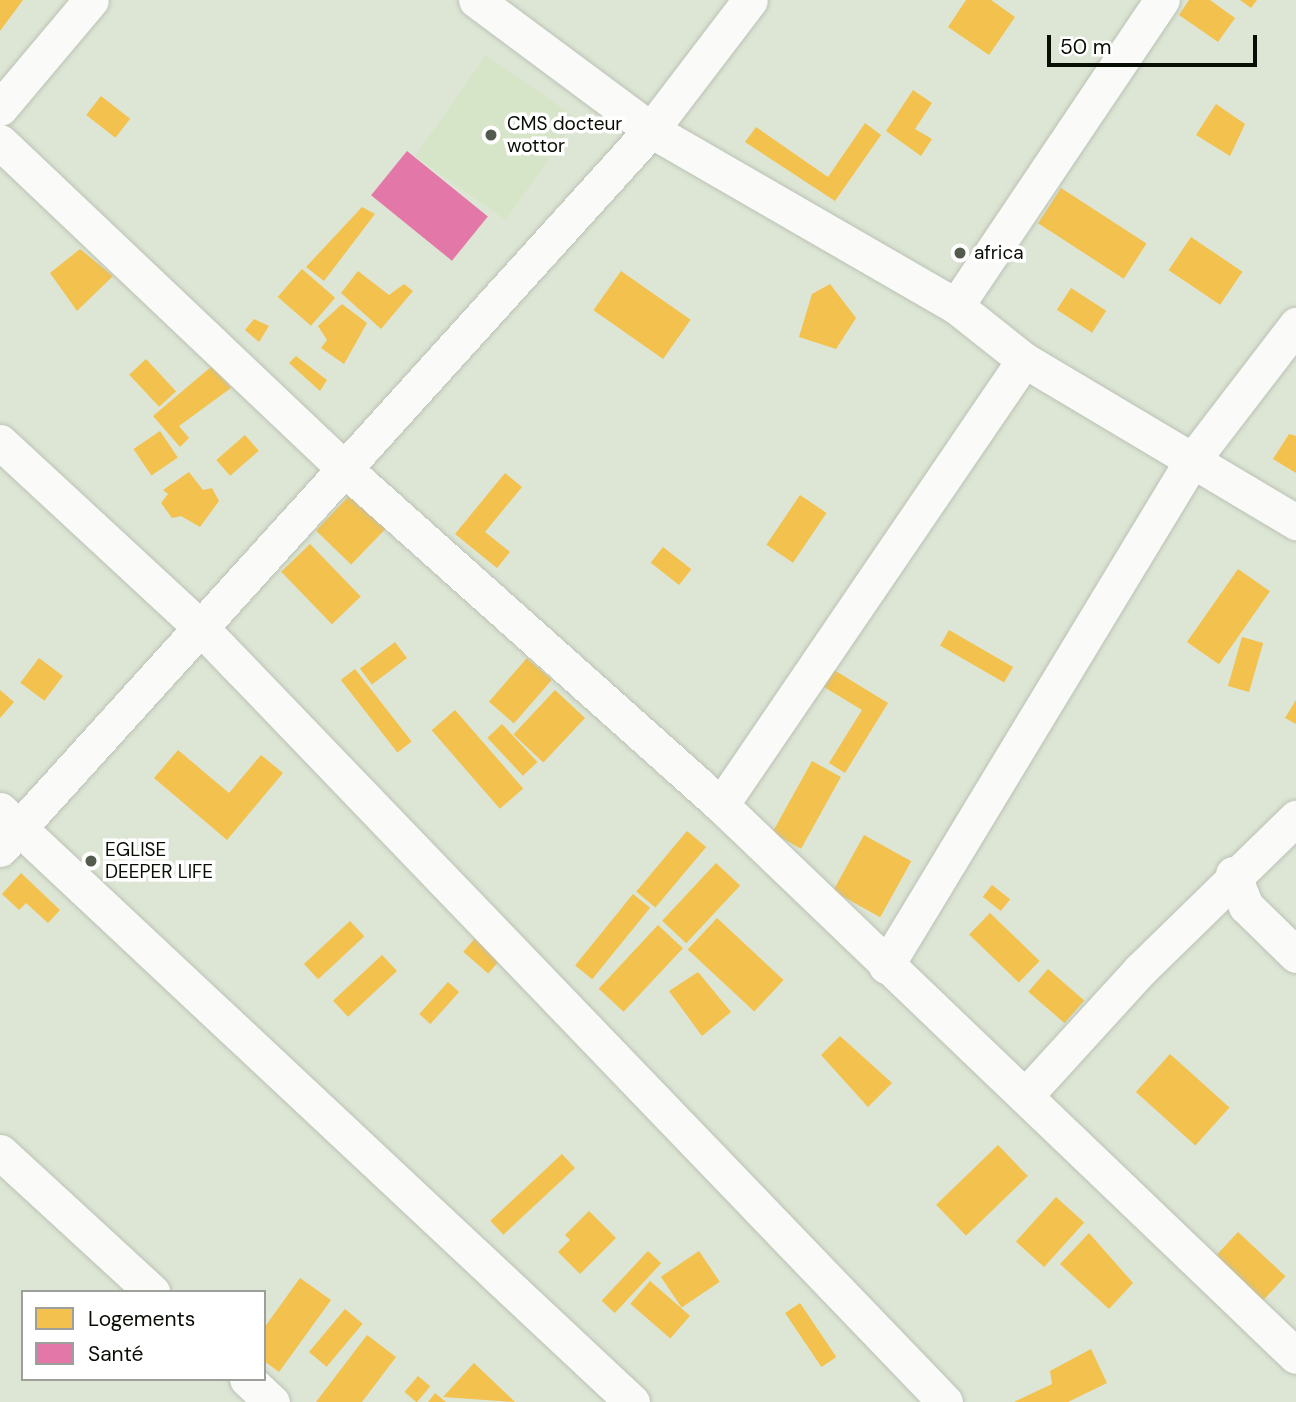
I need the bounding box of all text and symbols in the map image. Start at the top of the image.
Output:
scale bar [1051,21,1261,65]
text: 50 m [1060,33,1111,61]
place label: CMS docteur wottor [507,113,622,157]
marker: CMS docteur wottor [481,125,501,145]
place label: africa [974,242,1024,264]
marker: africa [952,245,968,261]
place label: EGLISE DEEPER LIFE [105,839,213,883]
marker: EGLISE DEEPER LIFE [83,853,99,869]
legend [21,1290,266,1381]
text: Logements [88,1305,195,1333]
text: Santé [88,1340,144,1368]

